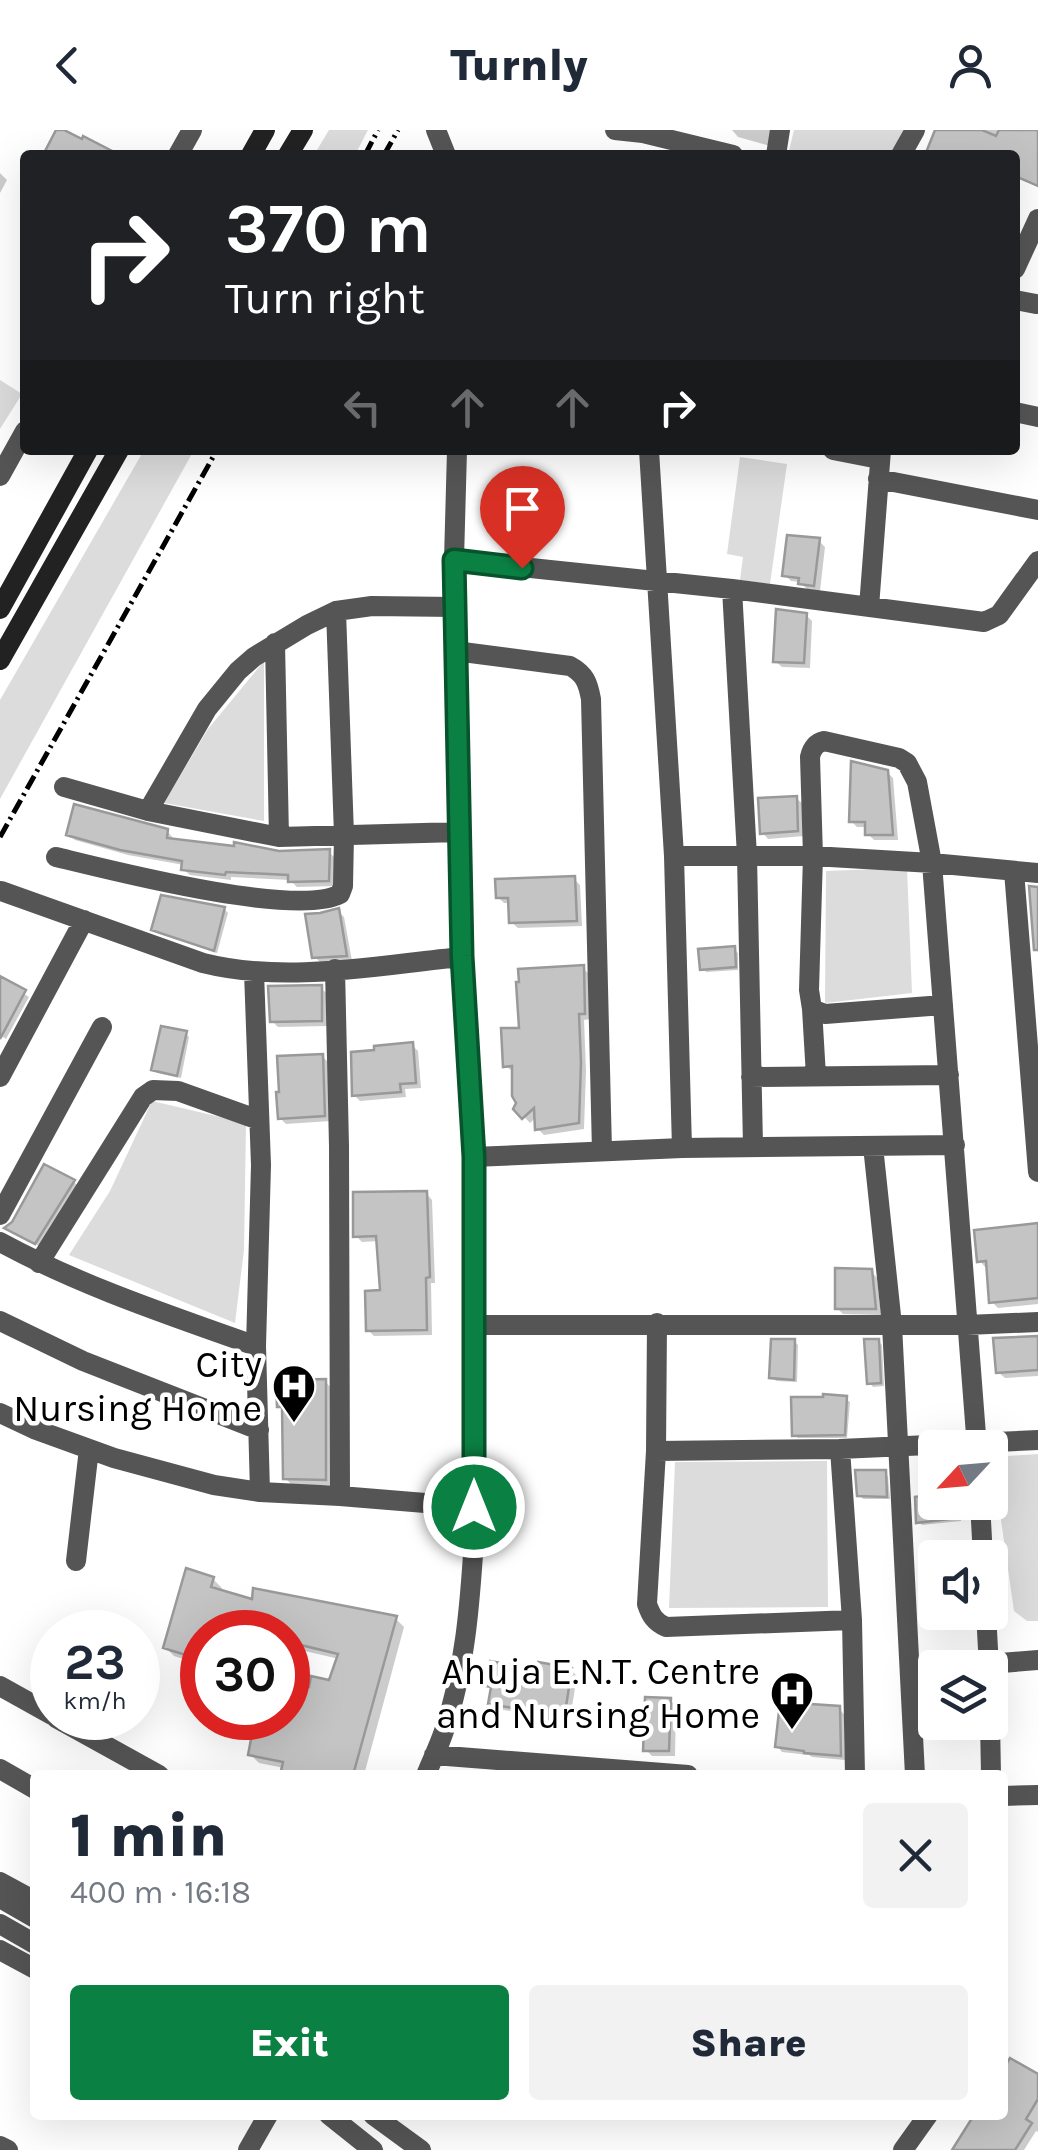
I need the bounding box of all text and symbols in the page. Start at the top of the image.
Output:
icon: back [40,38,95,93]
icon: person [943,38,998,93]
text: Turnly [450,39,588,91]
text: 370 m [225,188,432,270]
icon: right [60,190,190,320]
text: Turn right [225,272,425,324]
icon: left [335,380,390,435]
icon: ahead [440,380,495,435]
icon: ahead [545,380,600,435]
icon: right [650,380,705,435]
pin [480,466,565,569]
icon: arrive [495,481,550,536]
place label: City Nursing Home [13,1342,262,1431]
hospital icon: City Nursing Home [271,1363,317,1424]
north arrow [918,1430,1008,1520]
map controls [918,1430,1008,1740]
position arrow [422,1455,526,1559]
button: sound [918,1540,1008,1630]
speed limit sign: 30 [180,1610,310,1740]
text: 23 [64,1633,126,1692]
place label: Ahuja E.N.T. Centre and Nursing Home [436,1649,760,1738]
button: layers [918,1650,1008,1740]
hospital icon: Ahuja E.N.T. Centre and Nursing Home [769,1670,815,1731]
text: km/h [63,1686,127,1715]
text: 1 min [70,1801,227,1871]
button: close [863,1803,968,1908]
text: 400 m · 16:18 [70,1874,251,1911]
button: Exit [70,1985,509,2100]
button: Share [529,1985,968,2100]

